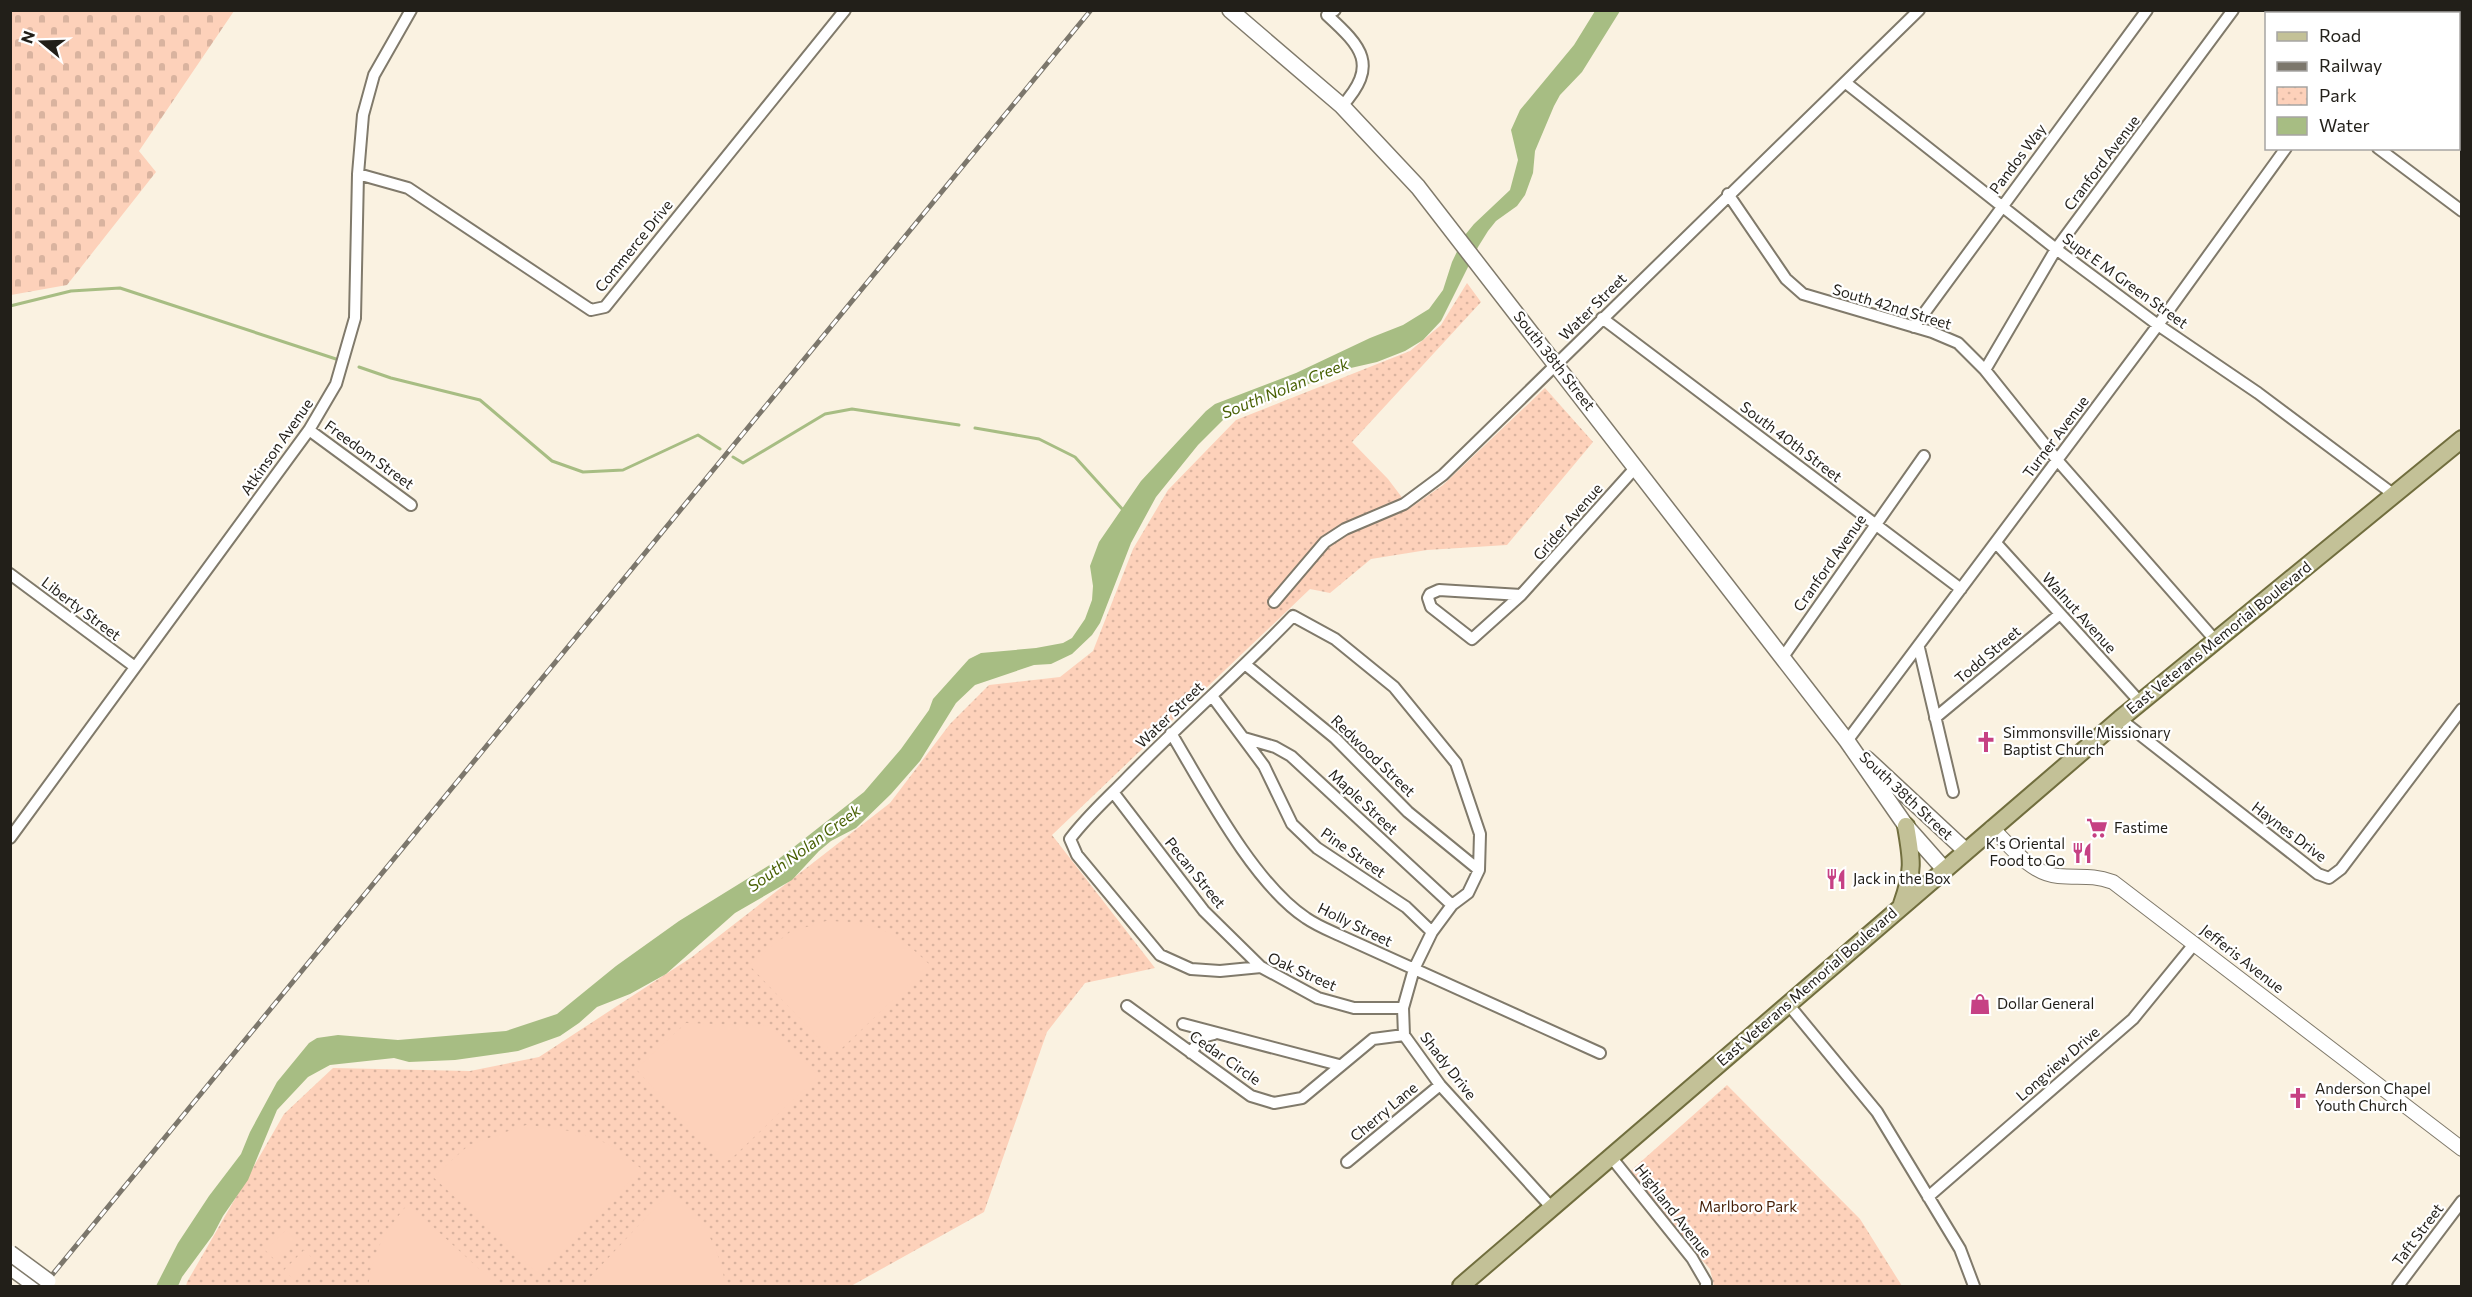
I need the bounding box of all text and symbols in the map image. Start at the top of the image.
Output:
north arrow [12,12,72,72]
legend [2265,12,2460,150]
text: Road [2319,24,2361,46]
text: N [16,28,38,46]
text: Railway [2319,54,2382,76]
text: Park [2319,84,2357,106]
street label: Cranford Avenue [2060,111,2143,213]
text: Water [2319,114,2370,136]
street label: Pandos Way [1985,120,2049,197]
street label: Commerce Drive [591,196,676,295]
street label: Supt E M Green Street [2059,229,2192,332]
street label: Water Street [1555,269,1630,344]
street label: South 42nd Street [1831,279,1954,333]
street label: South 38th Street [1510,307,1599,414]
water label: South Nolan Creek [1218,353,1352,422]
street label: Turner Avenue [2018,392,2092,481]
street label: Atkinson Avenue [236,395,316,498]
street label: South 40th Street [1737,397,1846,485]
street label: Freedom Street [321,416,418,493]
street label: Grider Avenue [1529,479,1606,564]
street label: Cranford Avenue [1789,510,1869,614]
street label: East Veterans Memorial Boulevard [2122,557,2314,717]
street label: Walnut Avenue [2039,568,2121,656]
street label: Liberty Street [38,573,125,644]
street label: Todd Street [1951,622,2024,687]
street label: Water Street [1132,677,1207,751]
street label: Redwood Street [1328,711,1419,800]
place label: Simmonsville Missionary Baptist Church [2003,723,2171,758]
church icon: Simmonsville Missionary Baptist Church [1974,730,1998,754]
street label: South 38th Street [1856,747,1957,843]
street label: Maple Street [1325,765,1402,838]
street label: Haynes Drive [2249,797,2331,865]
water label: South Nolan Creek [743,800,864,895]
supermarket icon: Fastime [2085,816,2109,840]
place label: Fastime [2114,818,2168,836]
street label: Pine Street [1318,823,1389,881]
street label: Pecan Street [1162,833,1230,912]
place label: K's Oriental Food to Go [1986,834,2065,869]
restaurant icon: K's Oriental Food to Go [2070,841,2094,865]
restaurant icon: Jack in the Box [1824,867,1848,891]
place label: Jack in the Box [1853,869,1951,887]
street label: Holly Street [1315,898,1396,950]
street label: East Veterans Memorial Boulevard [1713,903,1900,1069]
street label: Jefferis Avenue [2197,920,2288,996]
street label: Oak Street [1265,948,1340,994]
shop icon: Dollar General [1968,992,1992,1016]
place label: Dollar General [1997,994,2094,1012]
street label: Longview Drive [2012,1022,2103,1104]
street label: Cedar Circle [1187,1026,1265,1088]
street label: Shady Drive [1417,1028,1481,1103]
street label: Cherry Lane [1346,1078,1421,1145]
place label: Anderson Chapel Youth Church [2315,1079,2431,1114]
church icon: Anderson Chapel Youth Church [2286,1086,2310,1110]
street label: Highland Avenue [1632,1160,1716,1261]
park label: Marlboro Park [1699,1197,1797,1215]
street label: Taft Street [2388,1200,2447,1269]

